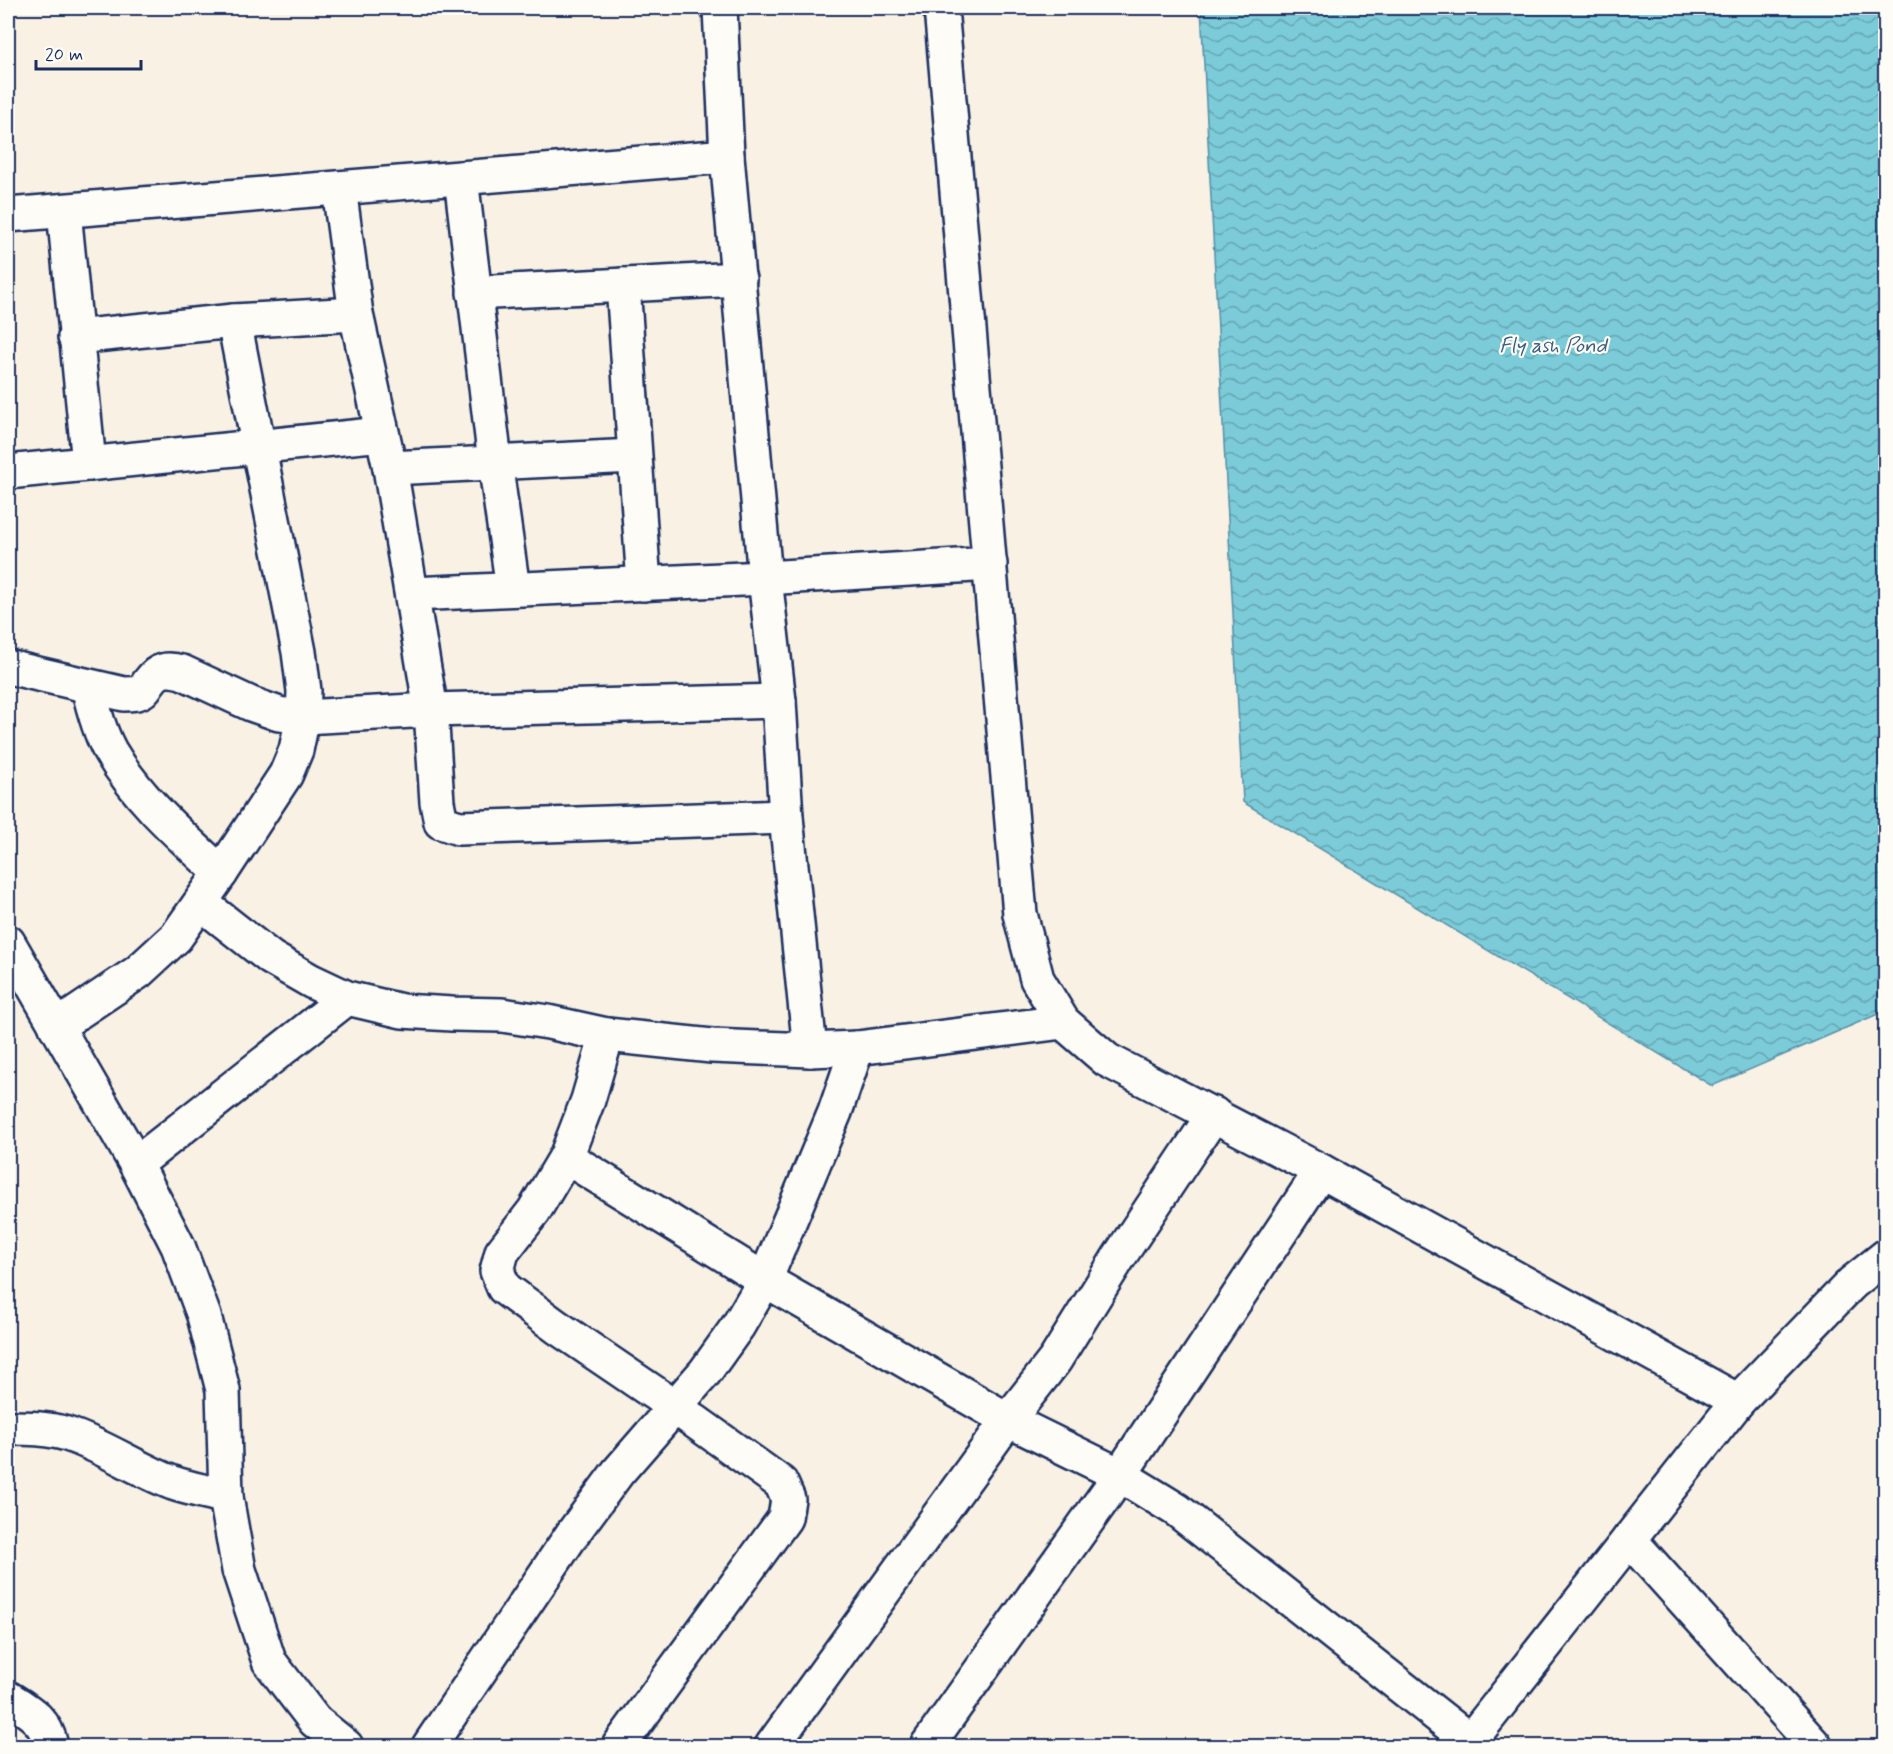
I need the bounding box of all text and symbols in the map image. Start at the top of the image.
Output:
scale bar [36,33,141,71]
text: 20 m [45,43,83,67]
water label: Fly ash Pond [1499,332,1609,360]

